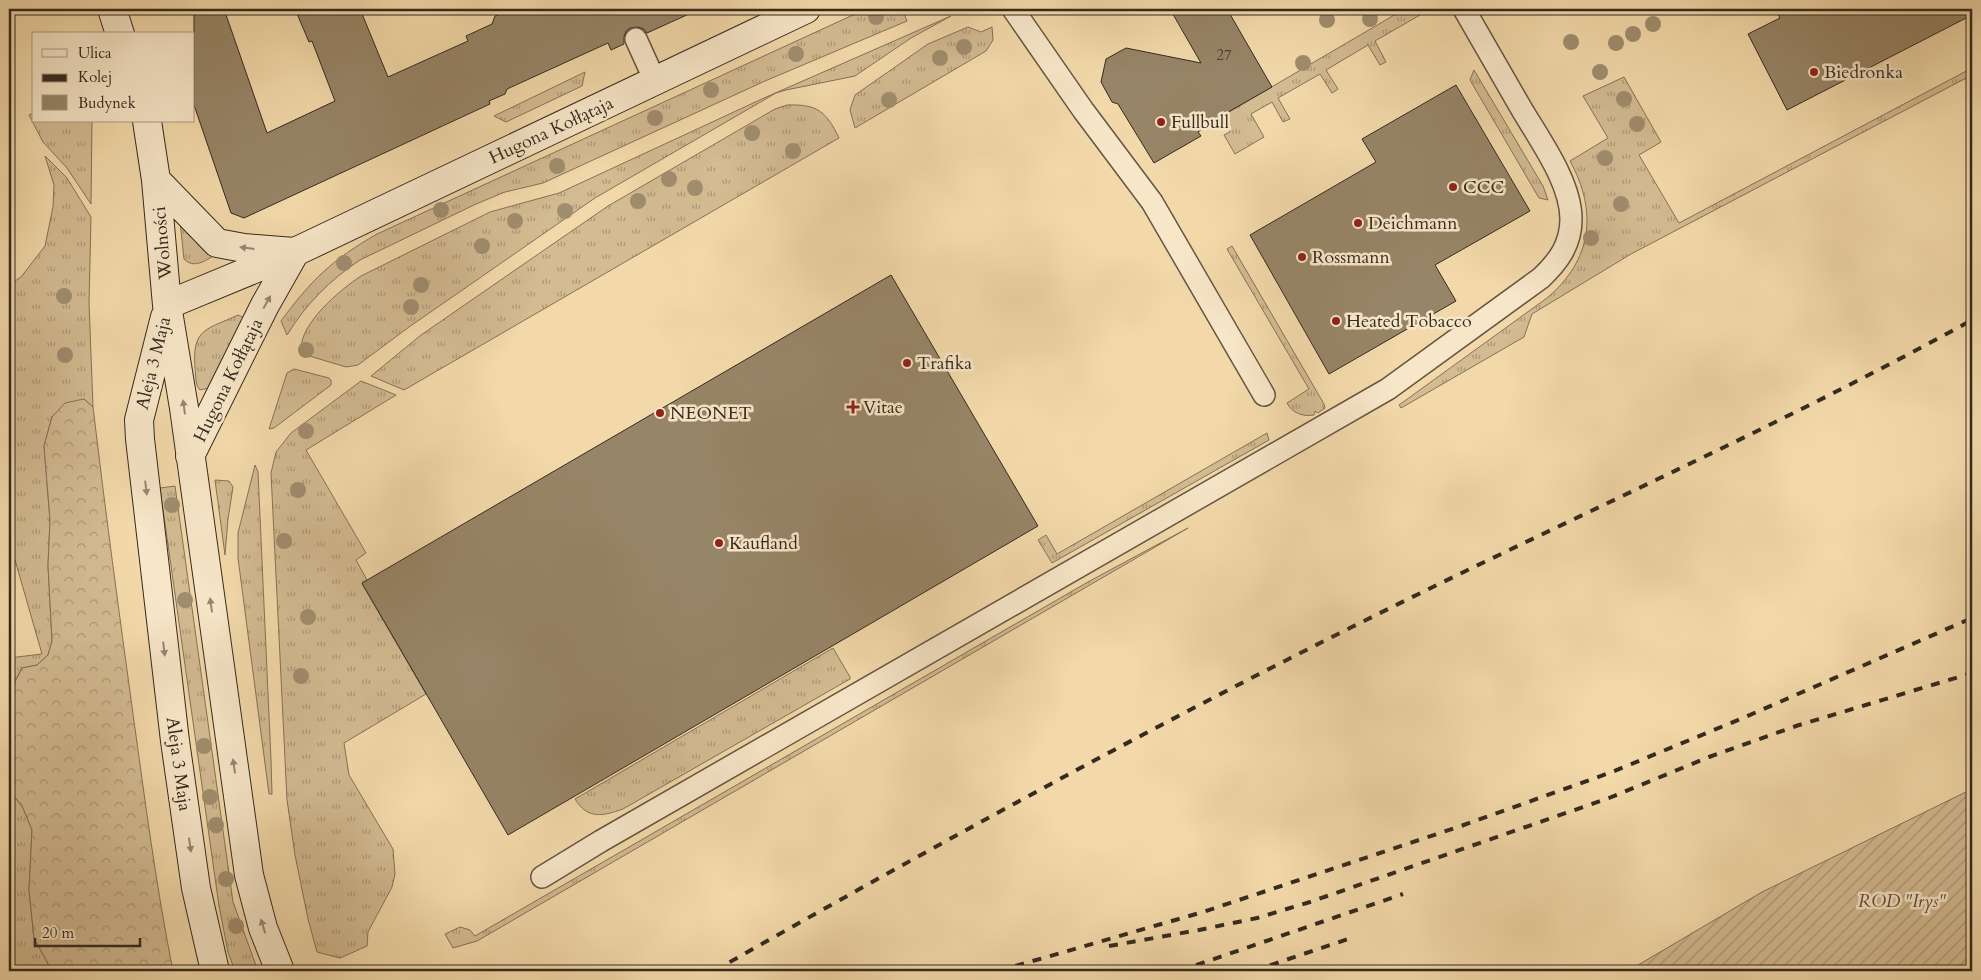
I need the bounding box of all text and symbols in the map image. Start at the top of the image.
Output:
legend [32,32,195,122]
text: Ulica [78,43,112,63]
house number: 27 [1216,45,1232,65]
place label: Biedronka [1824,60,1903,85]
marker: Biedronka [1808,66,1820,78]
text: Kolej [78,67,112,87]
street label: Hugona Kołłątaja [485,91,618,170]
text: Budynek [78,93,136,113]
place label: Fullbull [1171,110,1229,135]
marker: Fullbull [1155,116,1167,128]
place label: CCC [1463,175,1505,200]
marker: CCC [1447,181,1459,193]
street label: Wolności [147,205,178,282]
place label: Deichmann [1368,211,1458,236]
marker: Deichmann [1352,217,1364,229]
one-way arrow [238,244,254,252]
place label: Rossmann [1312,245,1390,270]
marker: Rossmann [1296,251,1308,263]
one-way arrow [263,295,271,310]
place label: Heated Tobacco [1346,309,1472,334]
street label: Aleja 3 Maja [130,314,177,412]
street label: Hugona Kołłątaja [188,314,269,446]
marker: Heated Tobacco [1330,315,1342,327]
place label: Trafika [917,351,972,376]
marker: Trafika [901,357,913,369]
place label: Vitae [863,395,903,420]
one-way arrow [180,399,188,415]
place label: NEONET [670,401,752,426]
marker: Vitae [847,401,859,413]
marker: NEONET [654,407,666,419]
one-way arrow [142,480,150,496]
place label: Kaufland [729,531,798,556]
marker: Kaufland [713,537,725,549]
one-way arrow [207,597,215,613]
one-way arrow [160,641,168,657]
street label: Aleja 3 Maja [160,715,198,813]
one-way arrow [230,758,238,774]
one-way arrow [186,837,194,853]
park label: ROD "Irys" [1858,889,1947,914]
scale bar [35,915,140,947]
one-way arrow [258,918,266,933]
text: 20 m [42,923,74,943]

